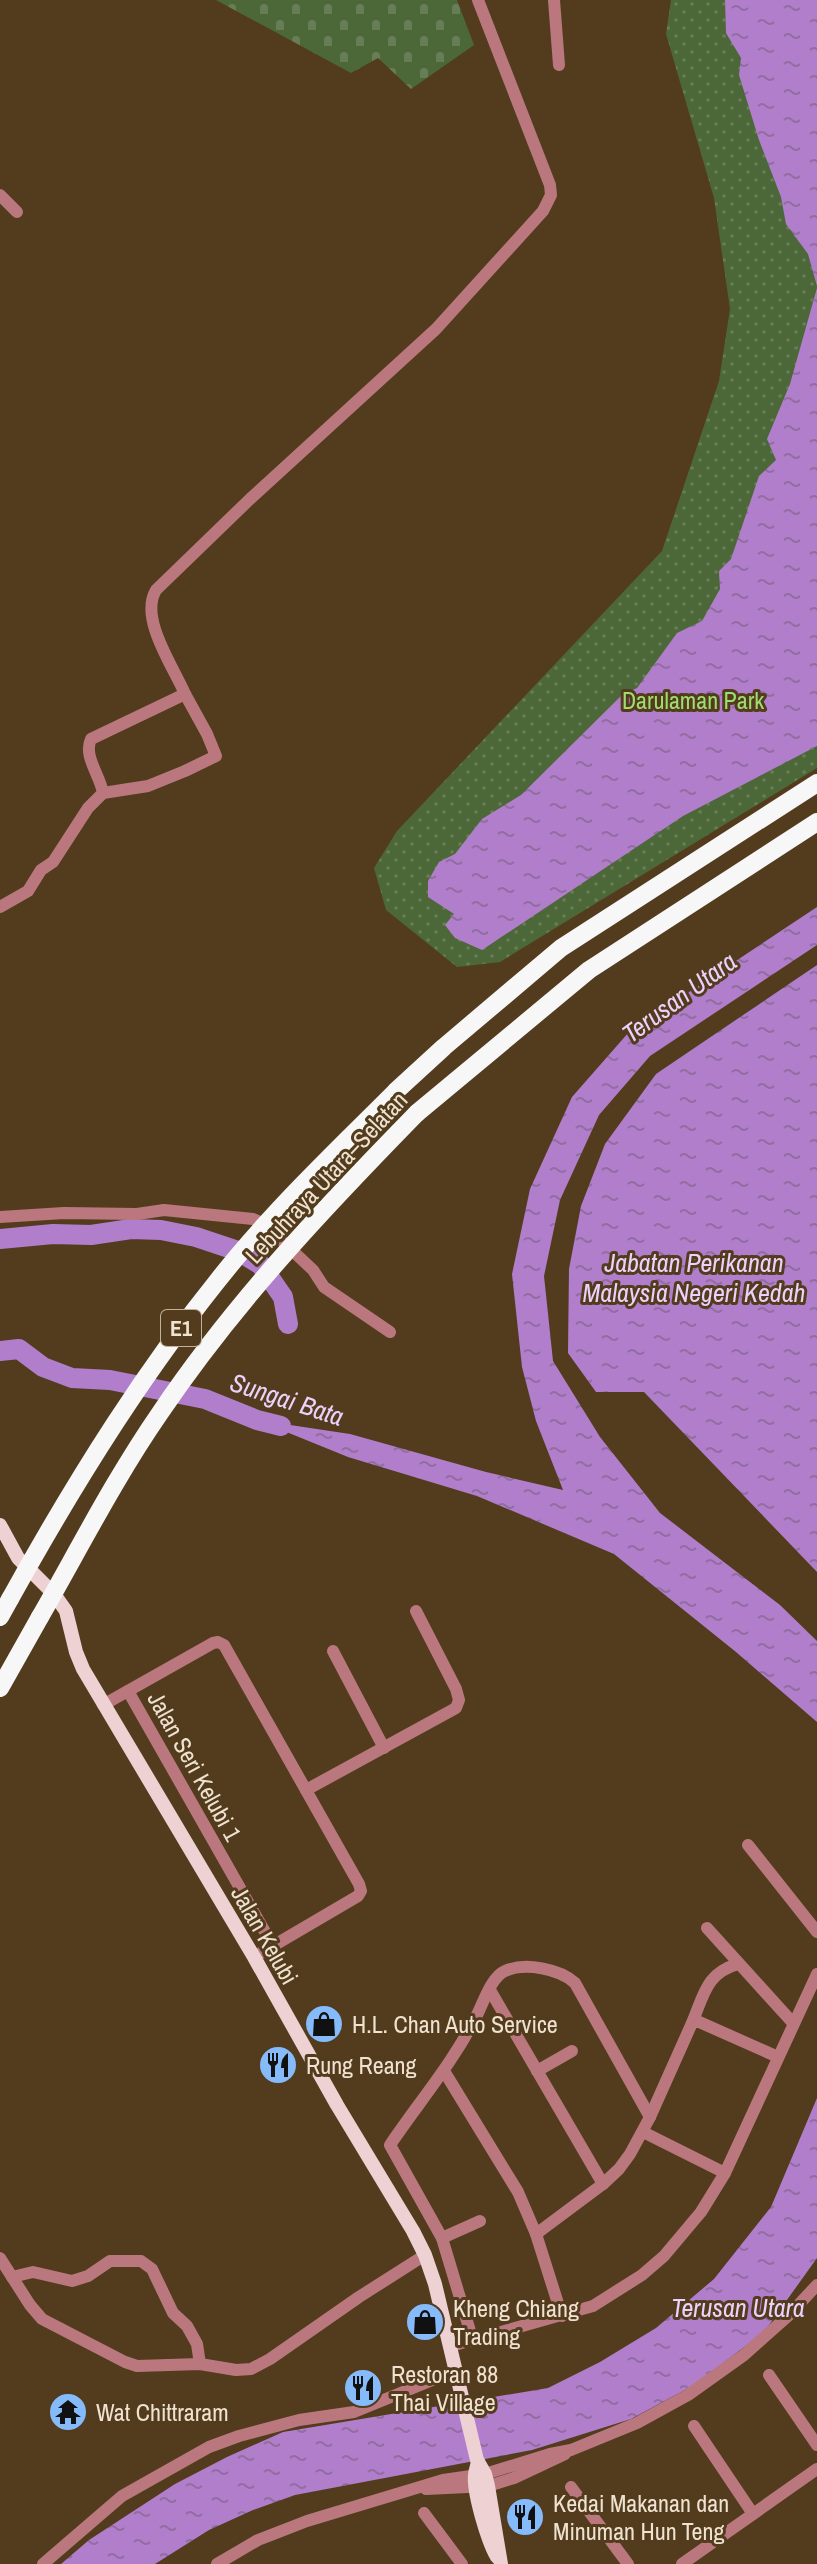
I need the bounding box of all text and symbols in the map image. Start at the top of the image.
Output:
park label: Darulaman Park [622,684,764,716]
water label: Terusan Utara [615,944,743,1050]
street label: Lebuhraya Utara–Selatan [238,1084,414,1270]
water label: Jabatan Perikanan Malaysia Negeri Kedah [583,1245,805,1310]
road number: E1 [161,1310,201,1346]
water label: Sungai Bata [226,1364,348,1434]
street label: Jalan Seri Kelubi 1 [141,1686,249,1847]
street label: Jalan Kelubi [224,1880,306,1990]
shop icon: H.L. Chan Auto Service [303,2003,345,2045]
place label: H.L. Chan Auto Service [352,2008,558,2040]
restaurant icon: Rung Reang [257,2044,299,2086]
place label: Rung Reang [306,2049,417,2081]
water label: Terusan Utara [671,2290,805,2325]
place label: Kheng Chiang Trading [453,2292,579,2352]
shop icon: Kheng Chiang Trading [404,2301,446,2343]
place label: Restoran 88 Thai Village [391,2358,498,2418]
restaurant icon: Restoran 88 Thai Village [342,2367,384,2409]
temple icon: Wat Chittraram [47,2391,89,2433]
place label: Wat Chittraram [96,2396,229,2428]
place label: Kedai Makanan dan Minuman Hun Teng [553,2487,729,2547]
restaurant icon: Kedai Makanan dan Minuman Hun Teng [504,2496,546,2538]

